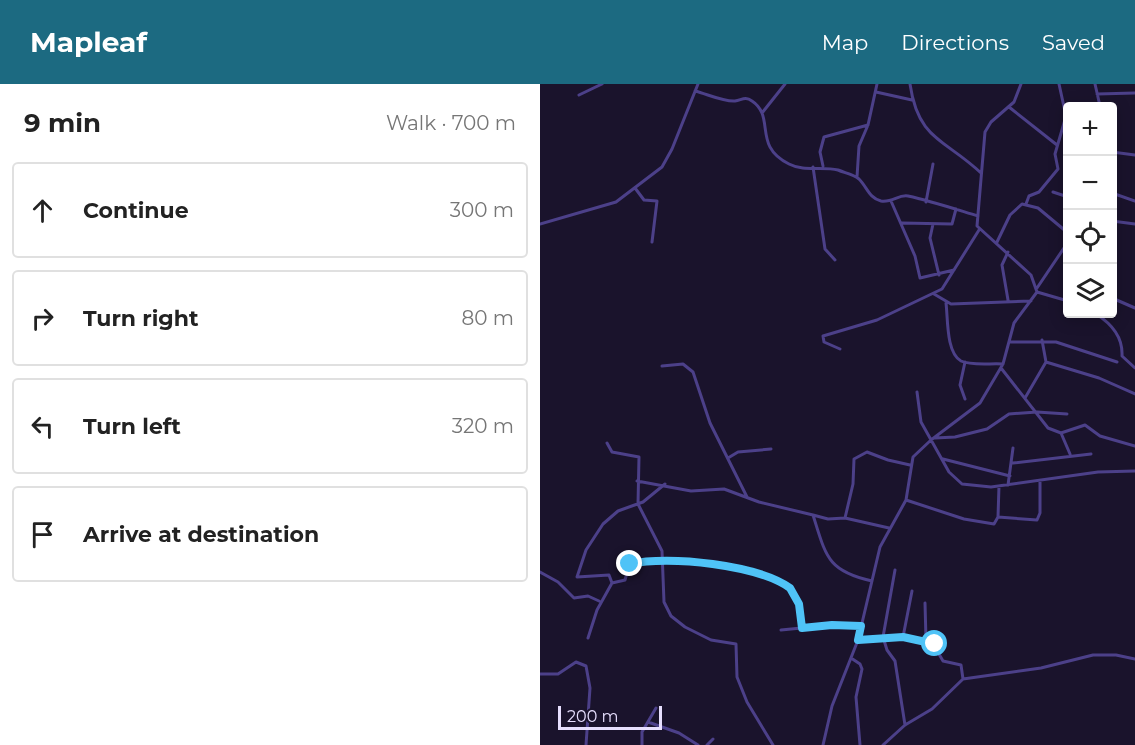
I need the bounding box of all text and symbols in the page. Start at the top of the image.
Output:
text: Mapleaf [30,25,147,59]
text: Map [822,30,868,55]
text: Directions [901,30,1009,55]
text: Saved [1042,30,1105,55]
map controls [1063,102,1117,318]
button: + [1063,102,1117,156]
text: 9 min [24,107,101,139]
text: Walk · 700 m [386,111,516,135]
button: − [1063,156,1117,210]
icon: ahead [26,194,59,227]
text: Continue [83,197,189,224]
text: 300 m [450,198,514,222]
button: locate [1063,210,1117,264]
button: layers [1063,264,1117,318]
icon: right [26,302,59,335]
text: Turn right [83,305,198,332]
text: 80 m [462,306,514,330]
icon: left [26,410,59,443]
text: Turn left [83,413,181,440]
text: 320 m [452,414,514,438]
icon: arrive [26,518,59,551]
text: Arrive at destination [83,521,319,548]
route end [616,550,642,576]
route start [921,630,947,656]
scale bar [558,703,662,730]
text: 200 m [567,707,618,726]

